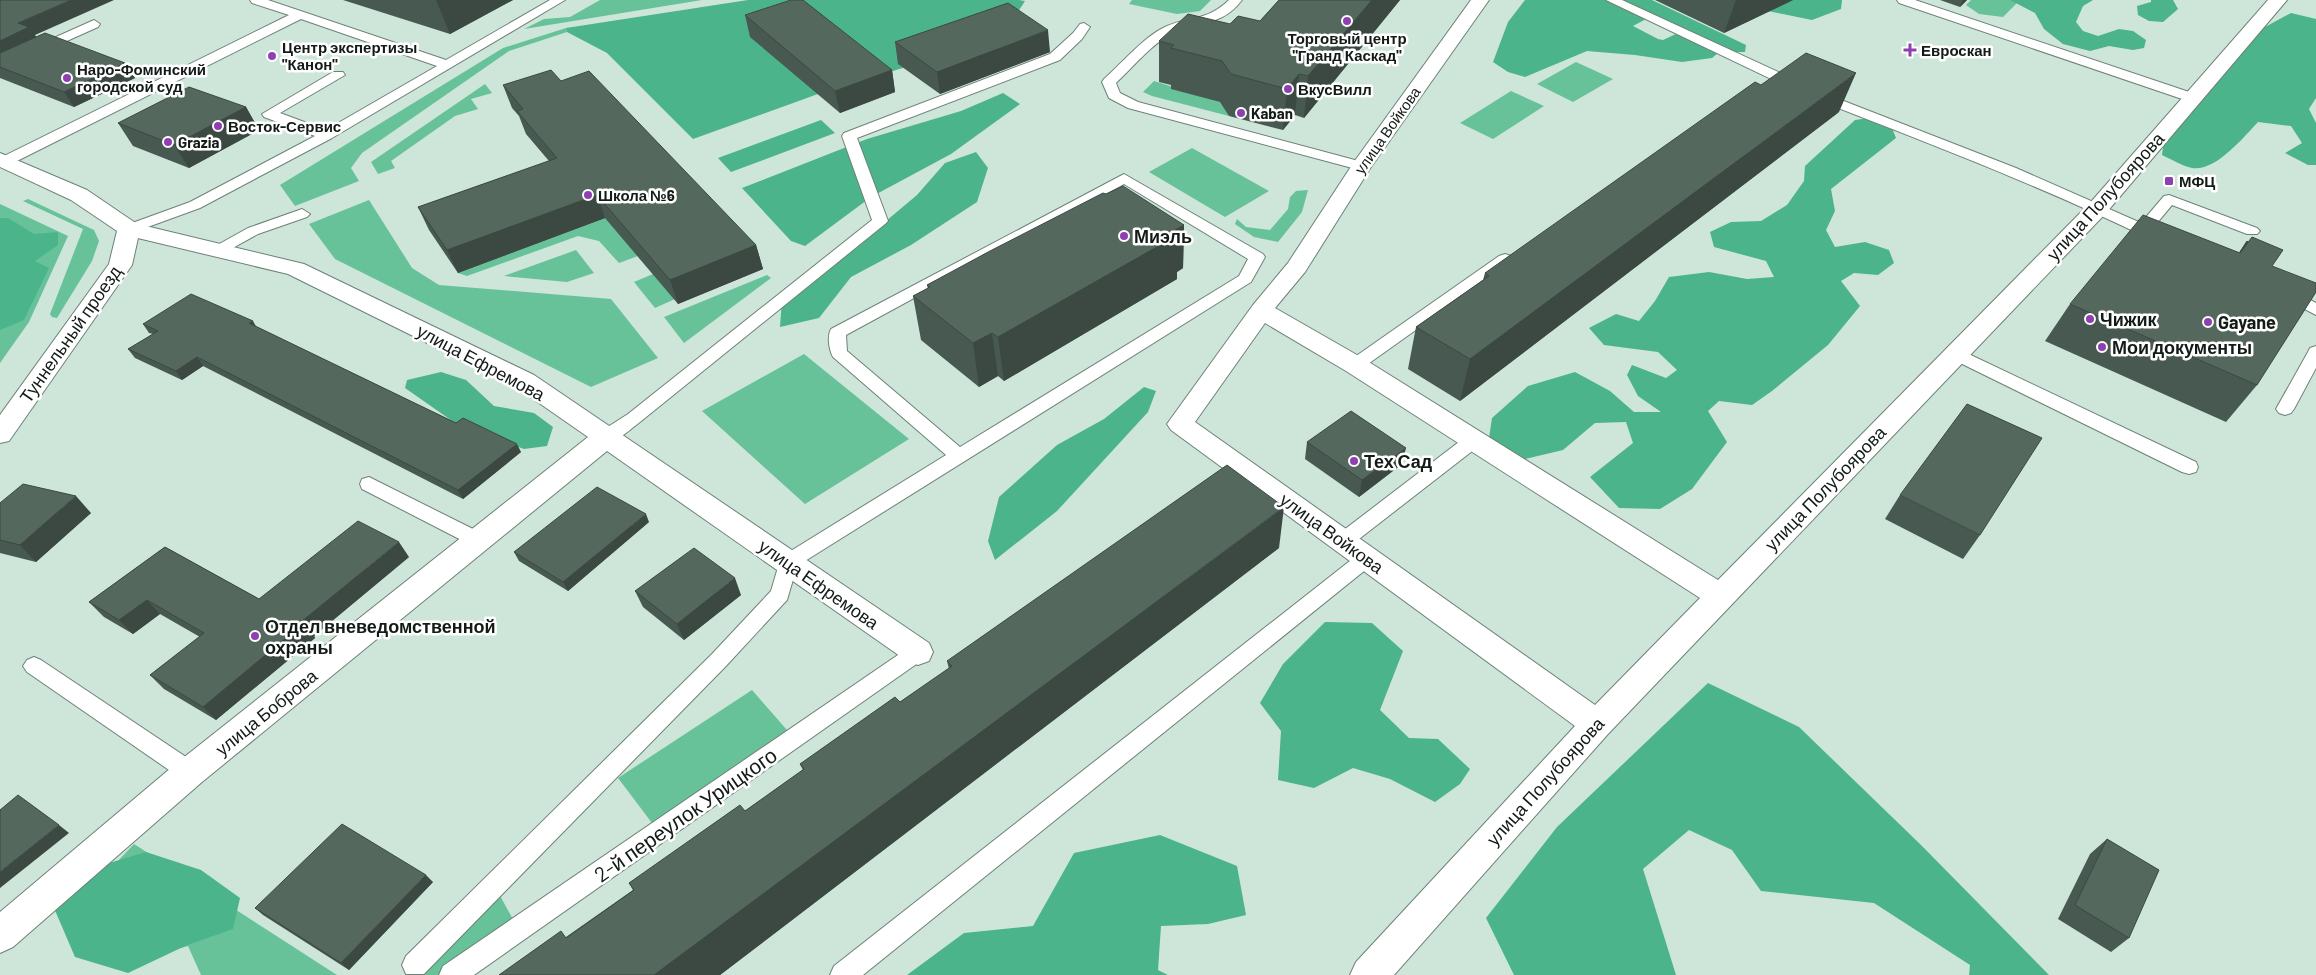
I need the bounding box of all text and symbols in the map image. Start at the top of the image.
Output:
marker: Торговый центр "Гранд Каскад" [1341,15,1353,27]
place label: Торговый центр "Гранд Каскад" [1287,29,1407,64]
place label: Центр экспертизы "Канон" [282,38,417,73]
place label: Евроскан [1921,41,1992,59]
marker: Евроскан [1903,43,1917,57]
marker: Центр экспертизы "Канон" [266,50,278,62]
place label: Наро-Фоминский городской суд [77,60,206,95]
marker: Наро-Фоминский городской суд [61,72,73,84]
place label: ВкусВилл [1298,80,1372,98]
street label: улица Войкова [1350,82,1424,177]
marker: ВкусВилл [1282,83,1294,95]
place label: Kaban [1251,104,1293,122]
marker: Kaban [1235,107,1247,119]
place label: Восток-Сервис [228,117,341,135]
marker: Восток-Сервис [212,120,224,132]
street label: улица Полубоярова [2042,127,2169,265]
place label: Grazia [178,133,219,151]
marker: Grazia [162,136,174,148]
place label: МФЦ [2179,172,2215,190]
marker: МФЦ [2163,175,2175,187]
place label: Школа №6 [598,186,675,204]
marker: Школа №6 [582,189,594,201]
place label: Миэль [1134,225,1192,247]
marker: Миэль [1118,230,1130,242]
street label: Туннельный проезд [14,261,126,407]
place label: Чижик [2100,308,2158,330]
place label: Gayane [2218,311,2276,333]
marker: Чижик [2084,313,2096,325]
marker: Gayane [2202,316,2214,328]
street label: улица Ефремова [413,319,550,405]
place label: Мои документы [2112,336,2252,358]
marker: Мои документы [2096,341,2108,353]
street label: улица Полубоярова [1760,420,1891,555]
place label: Тех Сад [1364,450,1433,472]
marker: Тех Сад [1348,455,1360,467]
street label: улица Войкова [1276,488,1389,579]
street label: улица Ефремова [755,534,884,634]
place label: Отдел вневедомственной охраны [265,615,496,658]
marker: Отдел вневедомственной охраны [249,630,261,642]
street label: улица Боброва [211,664,322,760]
street label: улица Полубоярова [1482,712,1609,850]
street label: 2-й переулок Урицкого [589,742,781,886]

